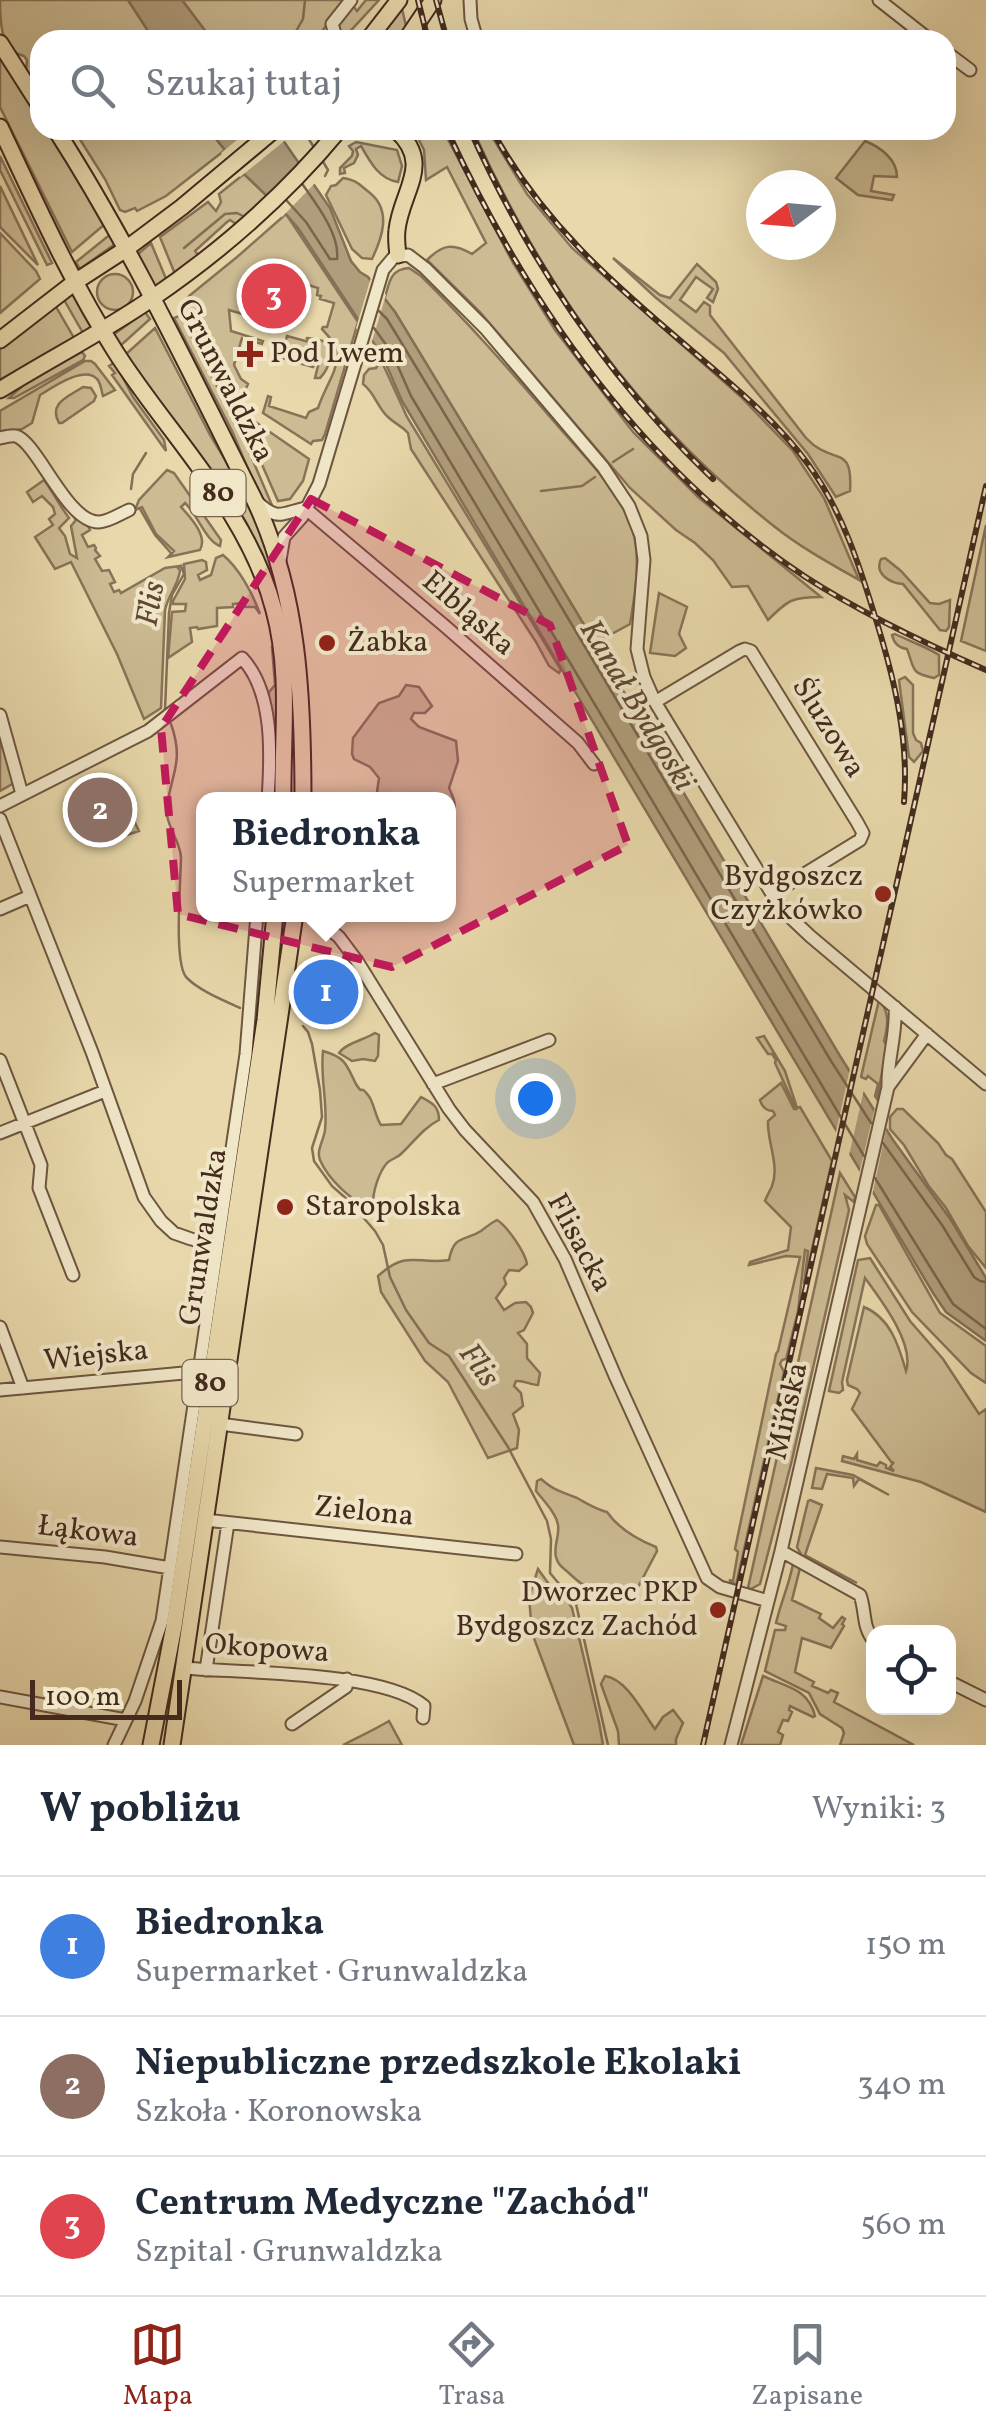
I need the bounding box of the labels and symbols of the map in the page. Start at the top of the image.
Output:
north arrow [746,170,836,260]
pin: 3 [242,258,306,334]
street label: Grunwaldzka [166,292,284,470]
place label: Pod Lwem [270,333,404,375]
marker: Pod Lwem [239,343,261,365]
road number: 80 [190,470,246,516]
street label: Elbląska [412,562,524,666]
water label: Flis [126,578,178,630]
water label: Kanał Bydgoski [568,612,705,801]
place label: Żabka [347,622,428,664]
marker: Żabka [316,632,338,654]
street label: Śluzowa [781,670,875,786]
pin: 2 [68,772,132,848]
place label: Bydgoszcz Czyżkówko [710,856,863,932]
marker: Bydgoszcz Czyżkówko [872,883,894,905]
pin: 1 [294,954,358,1030]
your location [510,1073,561,1124]
street label: Grunwaldzka [169,1146,239,1328]
place label: Staropolska [305,1186,462,1228]
street label: Flisacka [535,1186,623,1300]
marker: Staropolska [274,1196,296,1218]
street label: Wiejska [42,1330,150,1382]
water label: Flis [447,1335,509,1397]
street label: Mińska [756,1358,820,1464]
road number: 80 [182,1360,238,1406]
street label: Zielona [312,1486,416,1538]
street label: Łąkowa [35,1505,141,1559]
place label: Dworzec PKP Bydgoszcz Zachód [456,1572,698,1648]
marker: Dworzec PKP Bydgoszcz Zachód [707,1599,729,1621]
street label: Okopowa [203,1624,331,1674]
scale bar [30,1675,182,1720]

